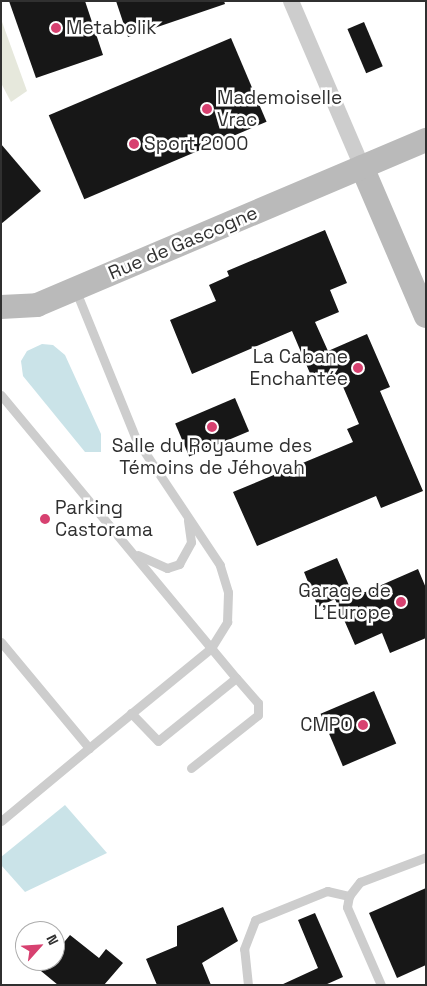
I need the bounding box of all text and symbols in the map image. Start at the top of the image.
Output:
place label: Metabolik [66,17,156,39]
marker: Metabolik [50,22,62,34]
place label: Mademoiselle Vrac [217,87,342,131]
marker: Mademoiselle Vrac [201,103,213,115]
place label: Sport 2000 [144,133,248,155]
marker: Sport 2000 [128,138,140,150]
street label: Rue de Gascogne [105,201,261,285]
place label: La Cabane Enchantée [249,346,348,390]
marker: La Cabane Enchantée [352,362,364,374]
marker: Salle du Royaume des Témoins de Jéhovah [206,421,218,433]
place label: Salle du Royaume des Témoins de Jéhovah [112,435,312,479]
place label: Parking Castorama [55,497,153,541]
marker: Parking Castorama [39,513,51,525]
place label: Garage de L'Europe [298,580,391,624]
marker: Garage de L'Europe [395,596,407,608]
place label: CMPO [300,714,353,736]
marker: CMPO [357,719,369,731]
north arrow [15,921,65,971]
text: N [42,932,63,948]

